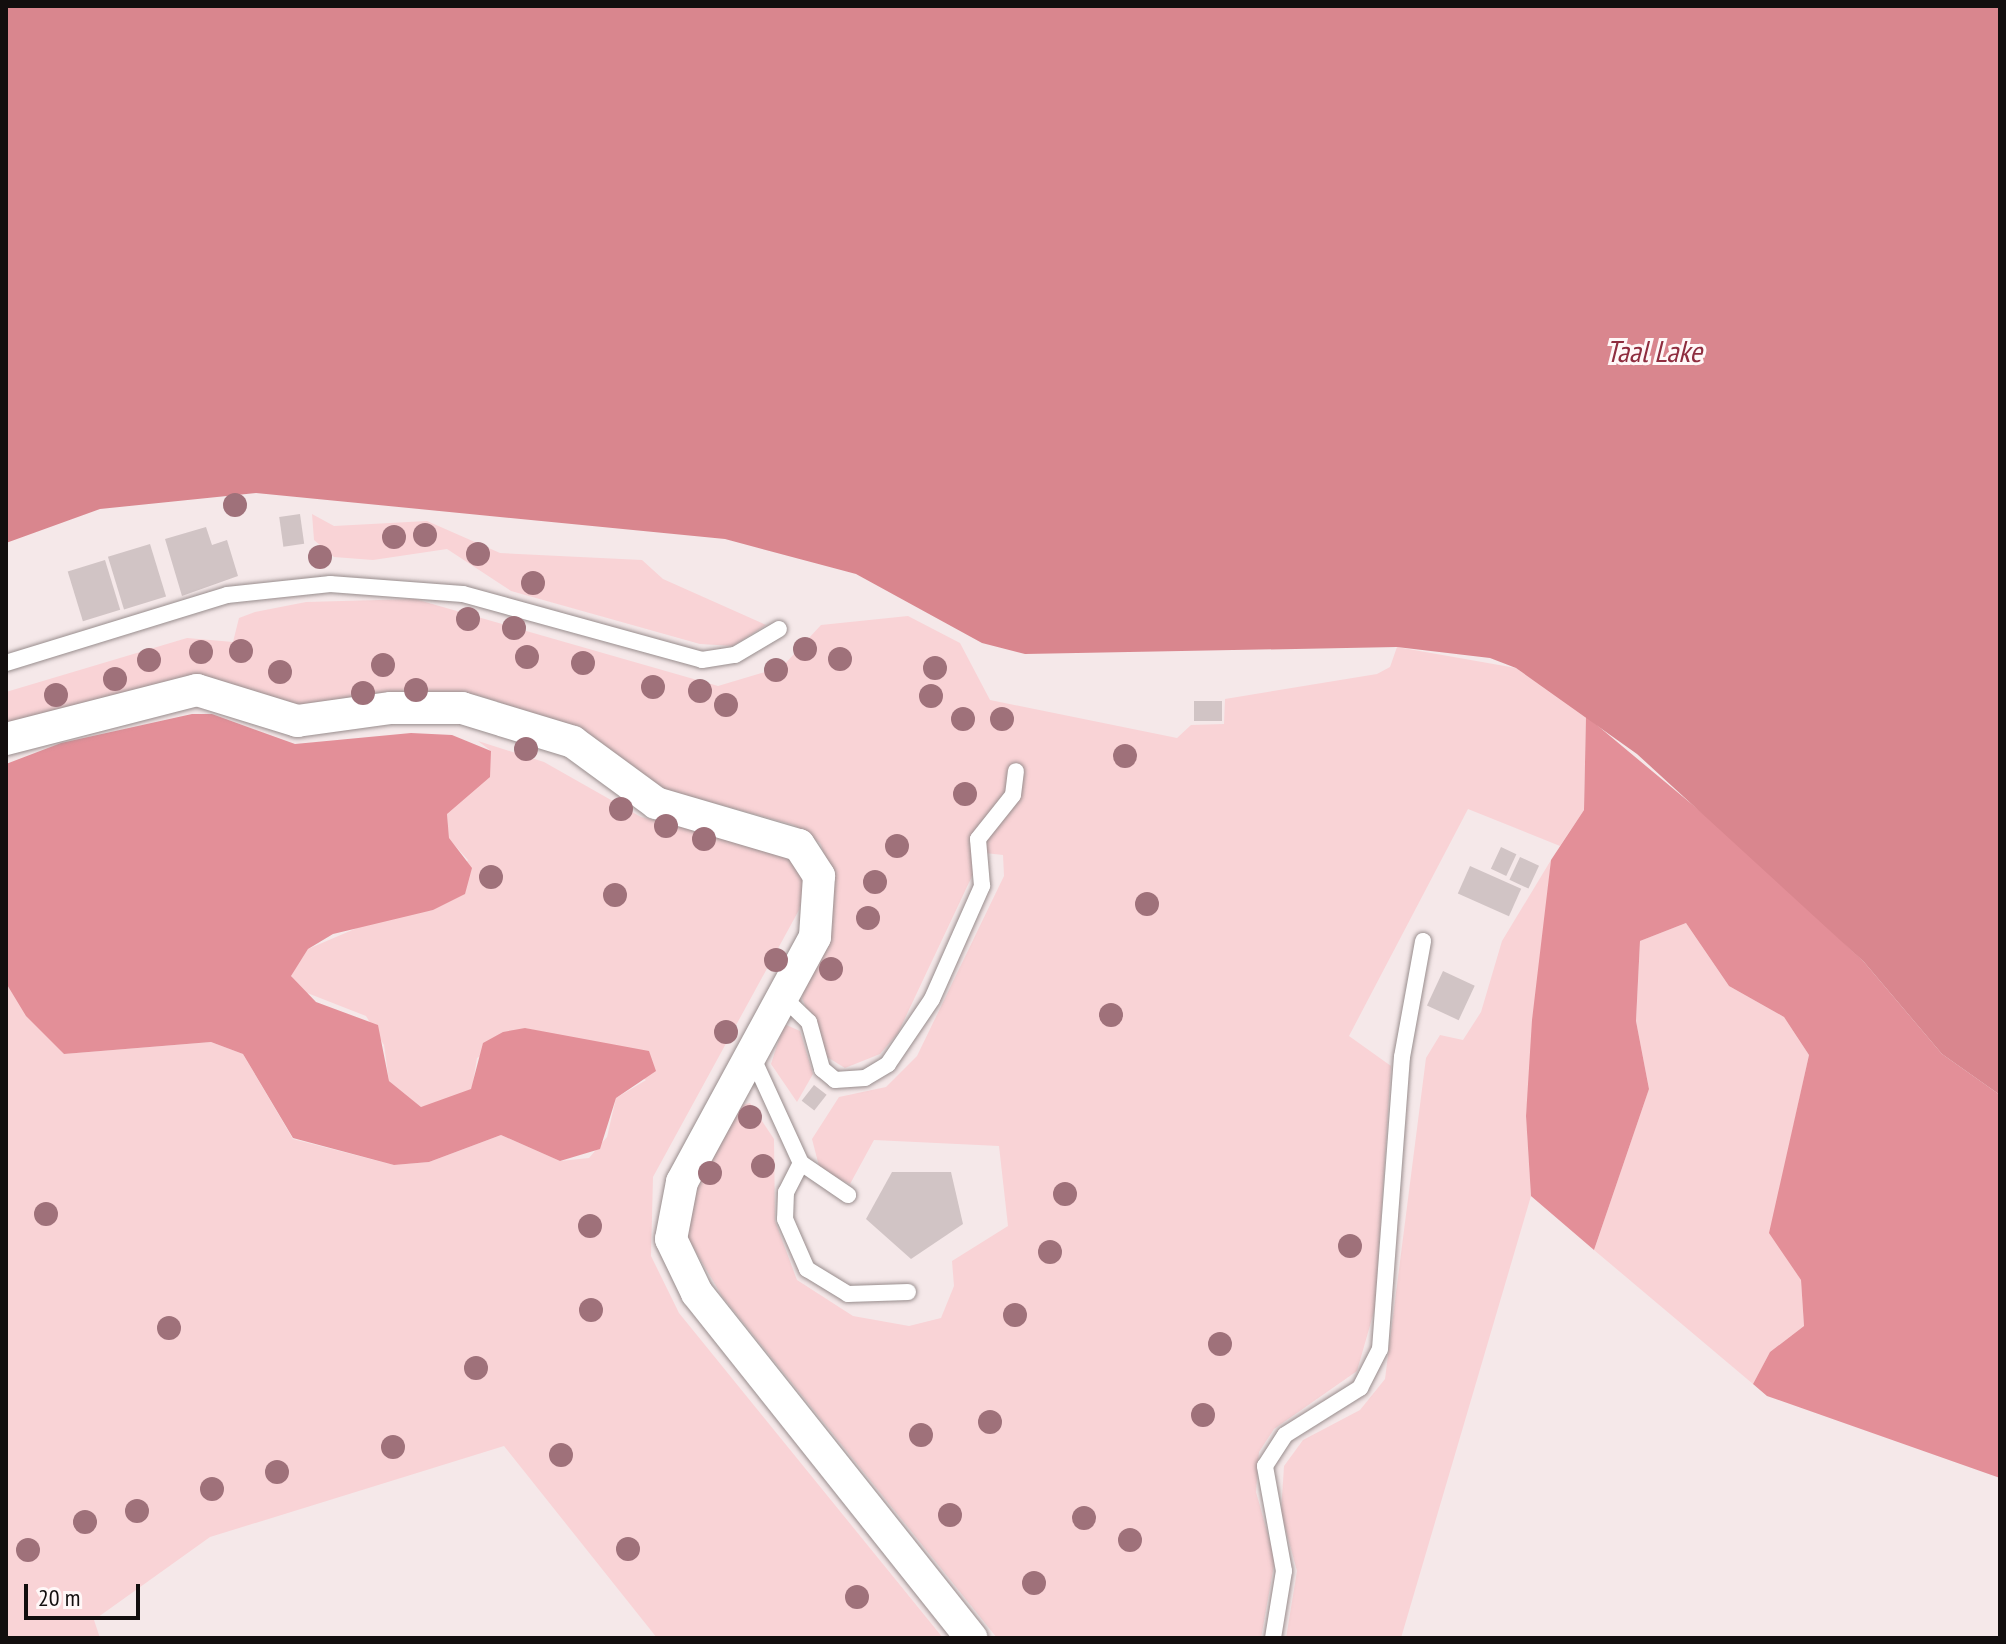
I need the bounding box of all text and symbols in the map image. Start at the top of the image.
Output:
water label: Taal Lake [1606,333,1702,369]
scale bar [28,1568,144,1618]
text: 20 m [38,1582,80,1613]

